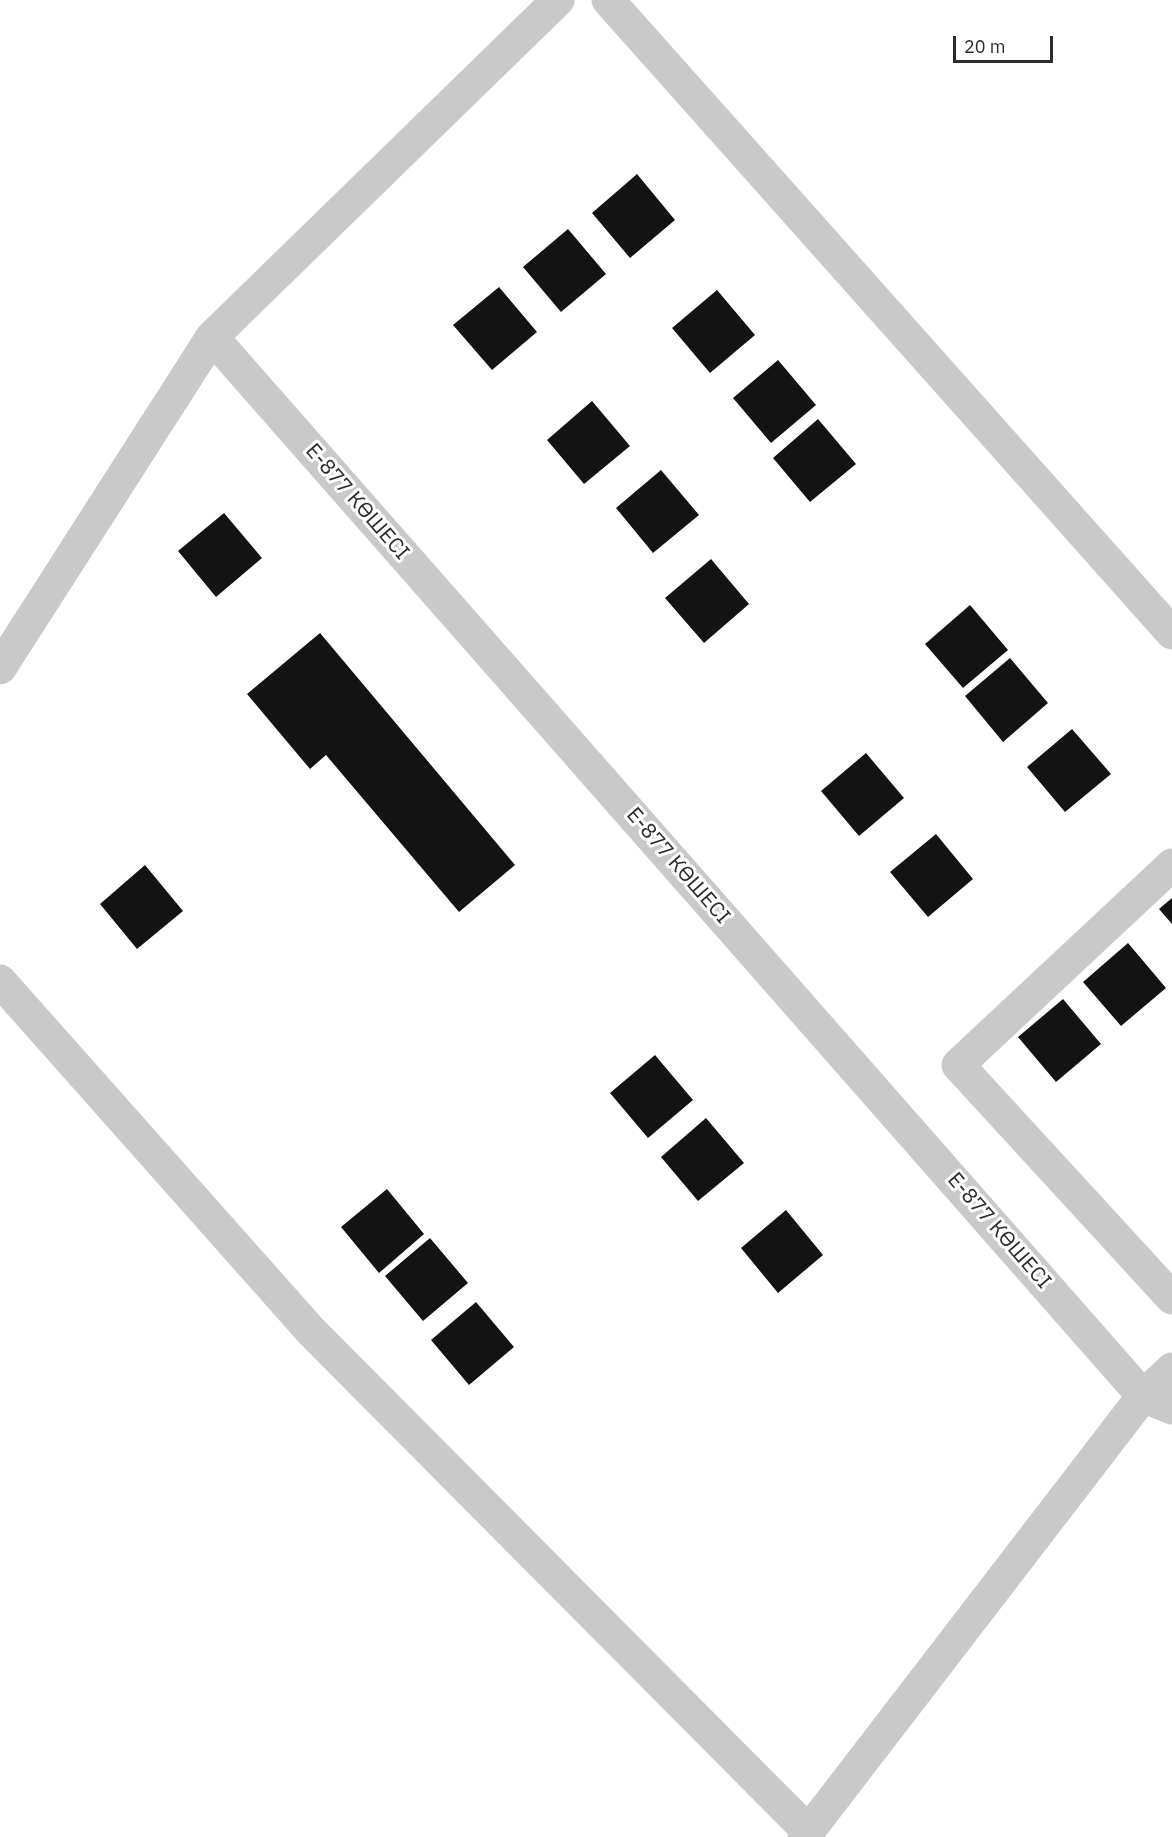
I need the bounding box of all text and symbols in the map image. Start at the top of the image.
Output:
scale bar [956,24,1056,62]
text: 20 m [964,35,1006,58]
street label: Е-877 КӨШЕСІ [300,439,414,565]
street label: Е-877 КӨШЕСІ [621,803,735,929]
street label: Е-877 КӨШЕСІ [942,1168,1056,1294]

